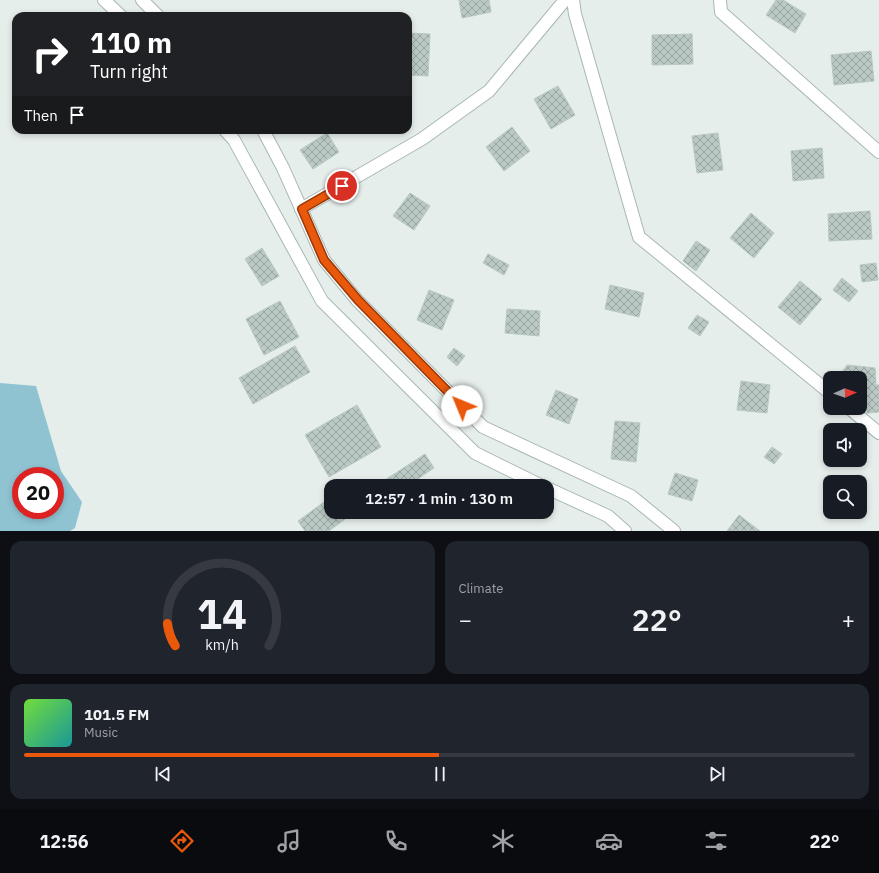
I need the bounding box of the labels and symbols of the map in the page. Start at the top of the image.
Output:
pin [325,169,359,203]
north arrow [823,371,867,415]
position arrow [441,385,483,427]
speed limit sign: 20 [12,467,64,519]

